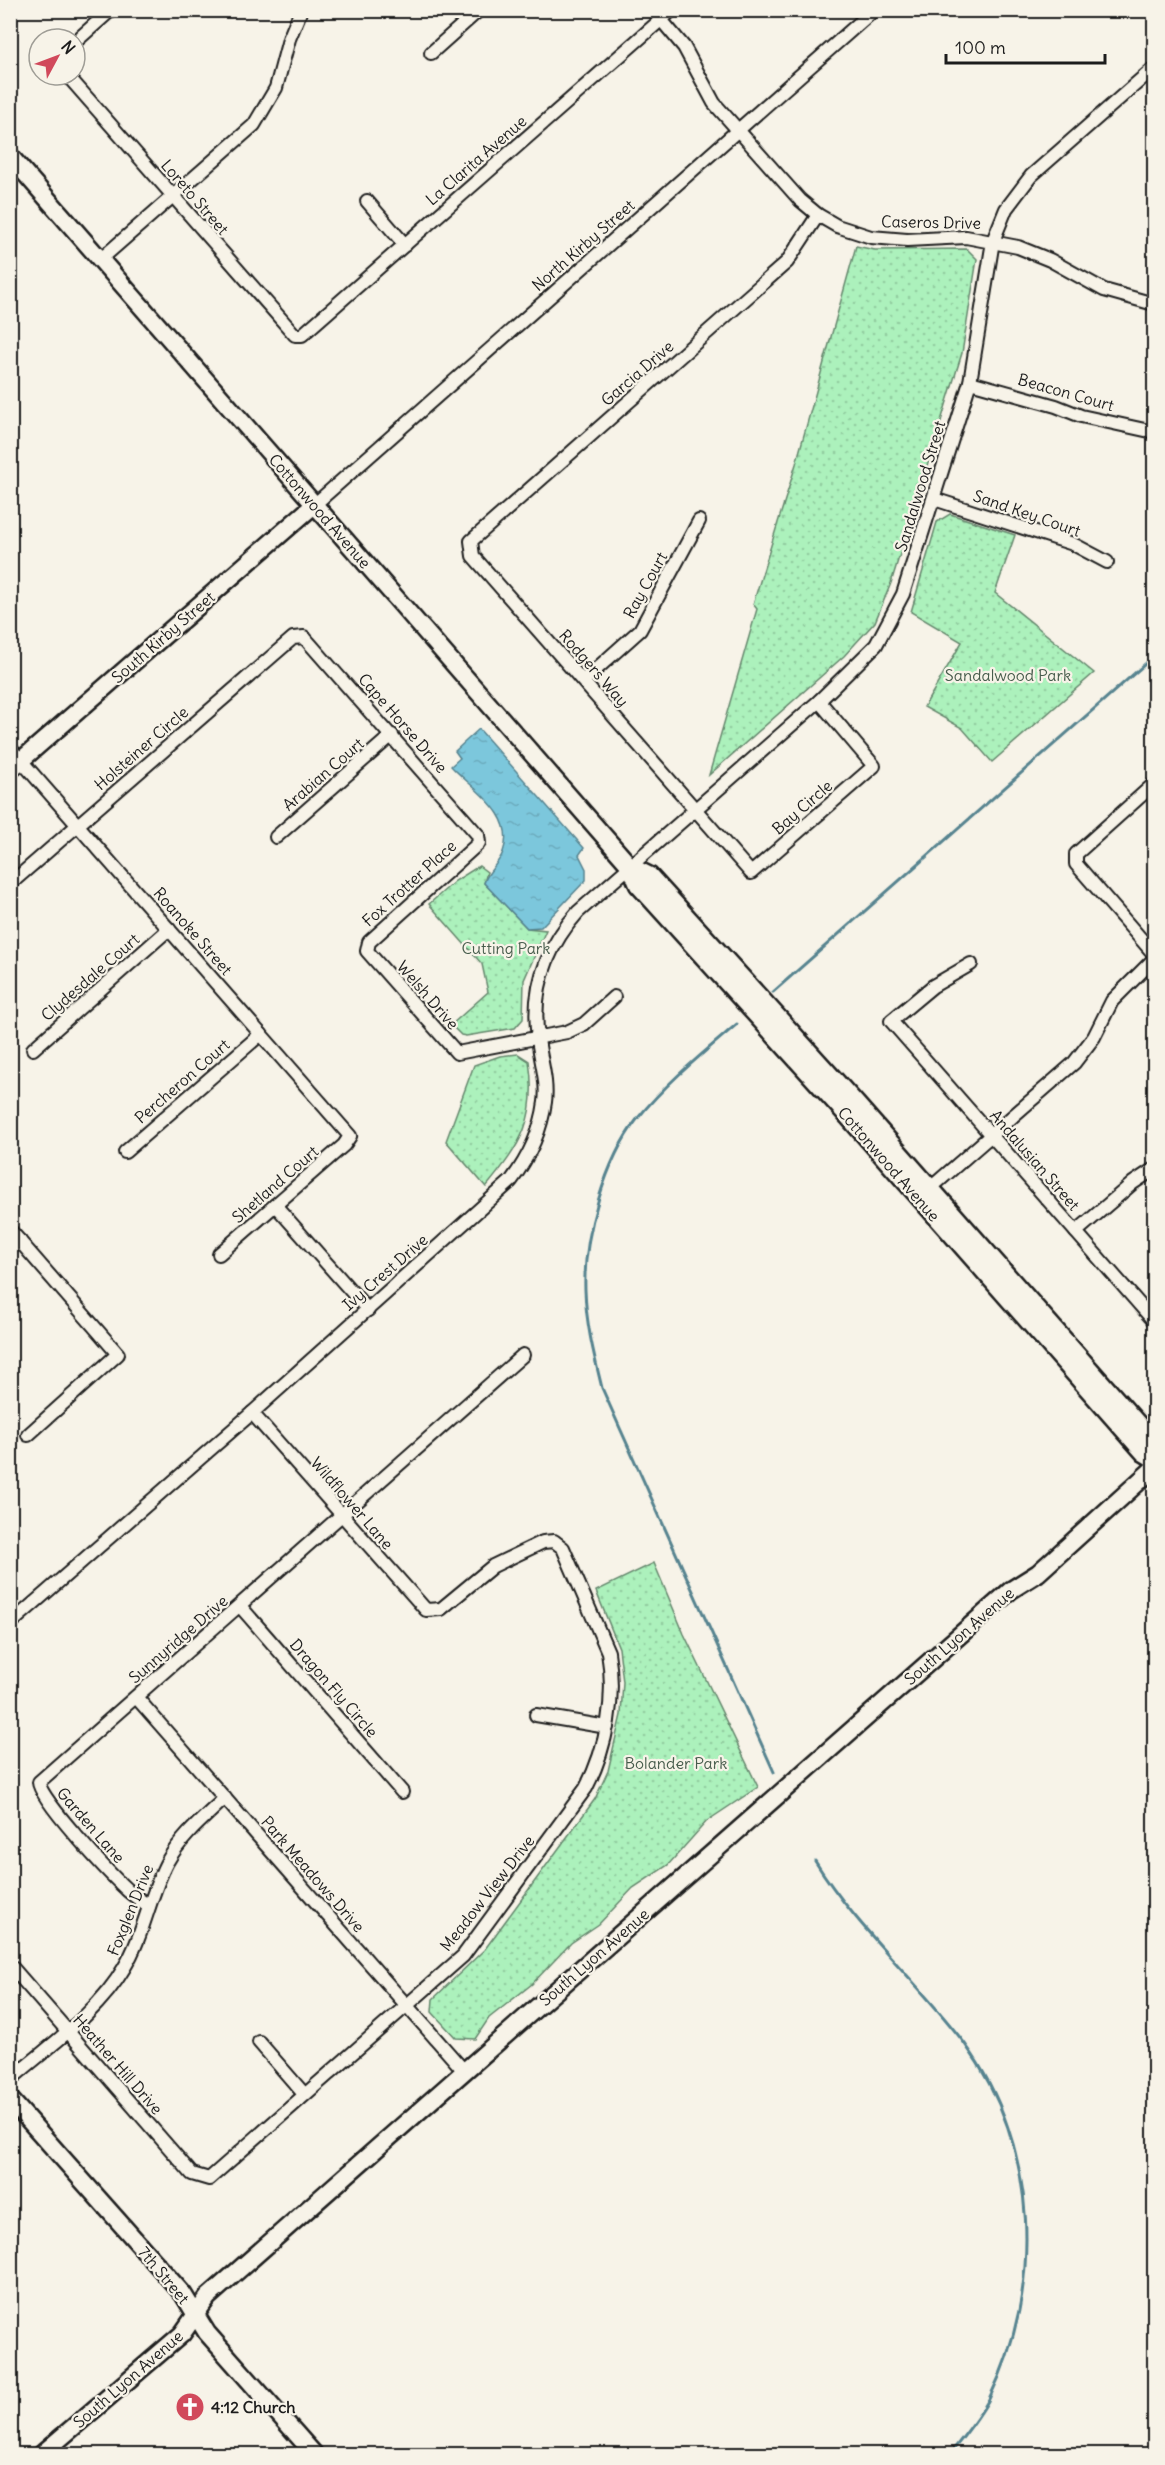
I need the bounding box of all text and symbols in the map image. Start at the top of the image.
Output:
north arrow [27,27,87,87]
scale bar [946,27,1105,65]
text: N [57,36,79,58]
text: 100 m [955,36,1006,59]
street label: La Clarita Avenue [422,111,530,209]
street label: Loreto Street [157,155,233,239]
street label: North Kirby Street [528,195,639,295]
street label: Caseros Drive [881,211,981,233]
street label: Garcia Drive [597,336,677,410]
street label: Beacon Court [1016,369,1117,415]
street label: Sandalwood Street [891,418,950,554]
street label: Cottonwood Avenue [265,449,375,573]
street label: Sand Key Court [971,485,1084,541]
street label: Ray Court [619,548,672,622]
street label: South Kirby Street [107,586,219,687]
street label: Rodgers Way [555,625,633,711]
park label: Sandalwood Park [945,665,1071,685]
street label: Cape Horse Drive [354,669,452,777]
street label: Holsteiner Circle [90,702,192,794]
street label: Arabian Court [278,733,368,815]
street label: Bay Circle [768,775,836,839]
street label: Fox Trotter Place [358,836,460,930]
street label: Roanoke Street [149,883,237,979]
street label: Clydesdale Court [37,929,144,1025]
park label: Cutting Park [461,938,551,958]
street label: Welsh Drive [393,957,463,1033]
street label: Percheron Court [130,1034,234,1128]
street label: Cottonwood Avenue [834,1102,944,1226]
street label: Andalusian Street [986,1106,1085,1215]
street label: Shetland Court [228,1141,323,1227]
street label: Ivy Crest Drive [338,1230,432,1314]
street label: Wildflower Lane [306,1453,398,1553]
street label: South Lyon Avenue [900,1583,1018,1689]
street label: Sunnyridge Drive [124,1591,232,1687]
street label: Dragon Fly Circle [286,1635,382,1741]
park label: Bolander Park [625,1753,727,1773]
street label: Garden Lane [53,1783,129,1867]
street label: Park Meadows Drive [257,1812,369,1936]
street label: Meadow View Drive [435,1831,539,1955]
street label: Foxglen Drive [103,1861,157,1959]
street label: South Lyon Avenue [535,1904,653,2010]
street label: Heather Hill Drive [69,2010,167,2118]
street label: 7th Street [134,2242,194,2308]
street label: South Lyon Avenue [69,2326,187,2432]
church icon: 4:12 Church [174,2391,206,2423]
place label: 4:12 Church [211,2397,296,2417]

